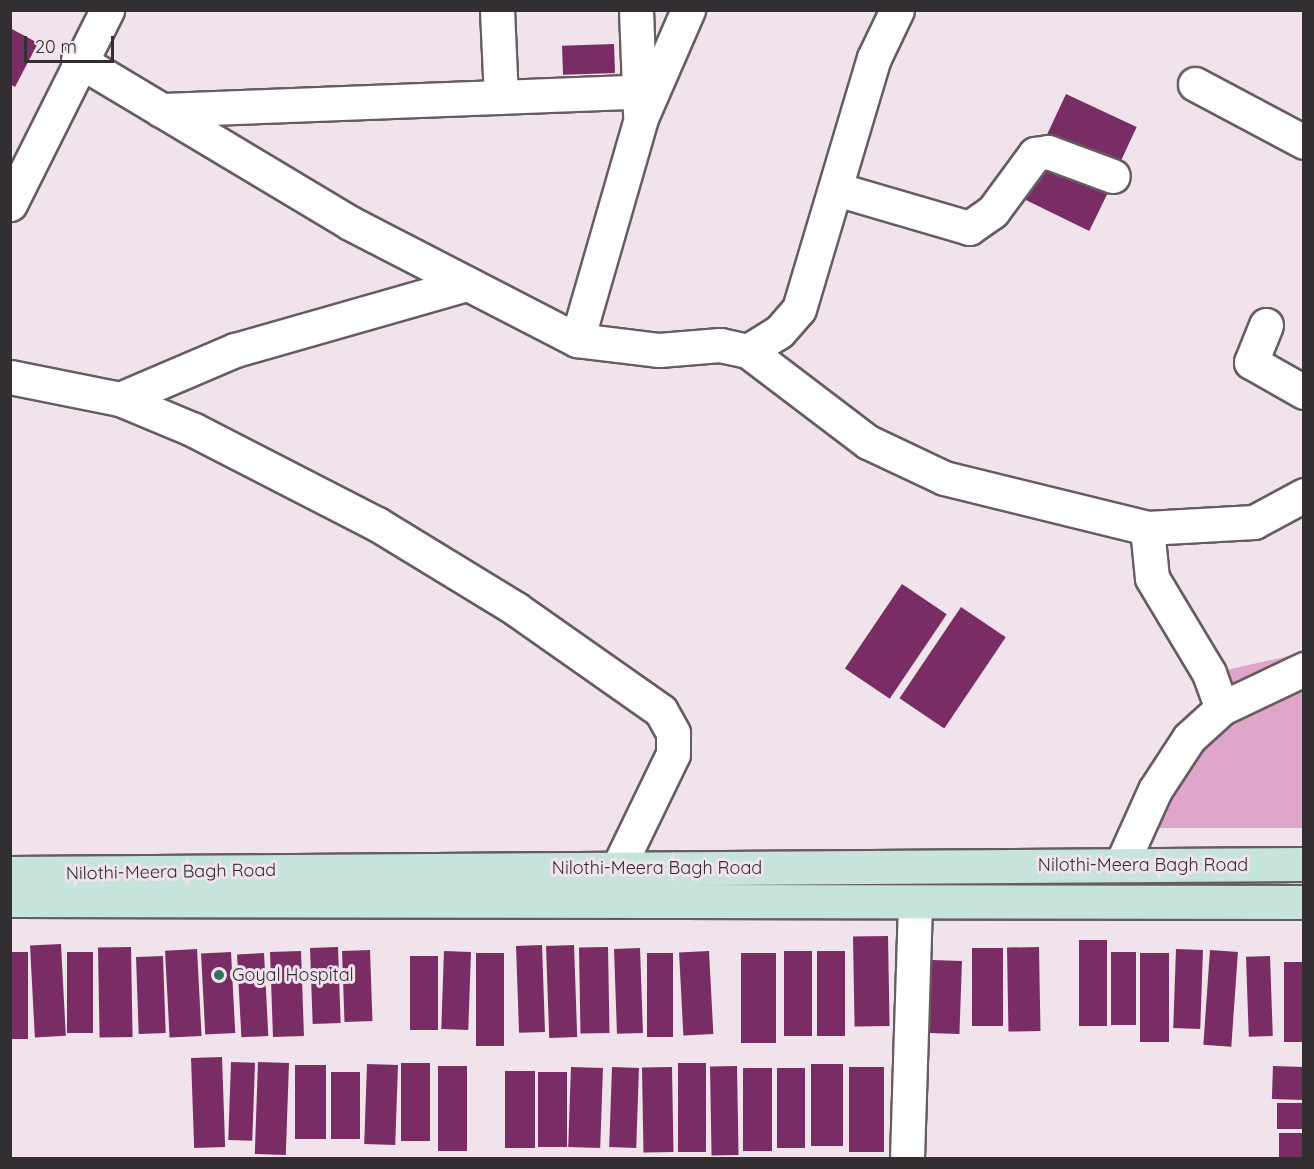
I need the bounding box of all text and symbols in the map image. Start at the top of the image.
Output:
scale bar [27,24,117,62]
text: 20 m [35,35,77,58]
street label: Nilothi-Meera Bagh Road [1038,854,1248,876]
street label: Nilothi-Meera Bagh Road [552,857,762,879]
street label: Nilothi-Meera Bagh Road [66,859,276,885]
place label: Goyal Hospital [232,964,354,986]
marker: Goyal Hospital [210,966,228,984]

